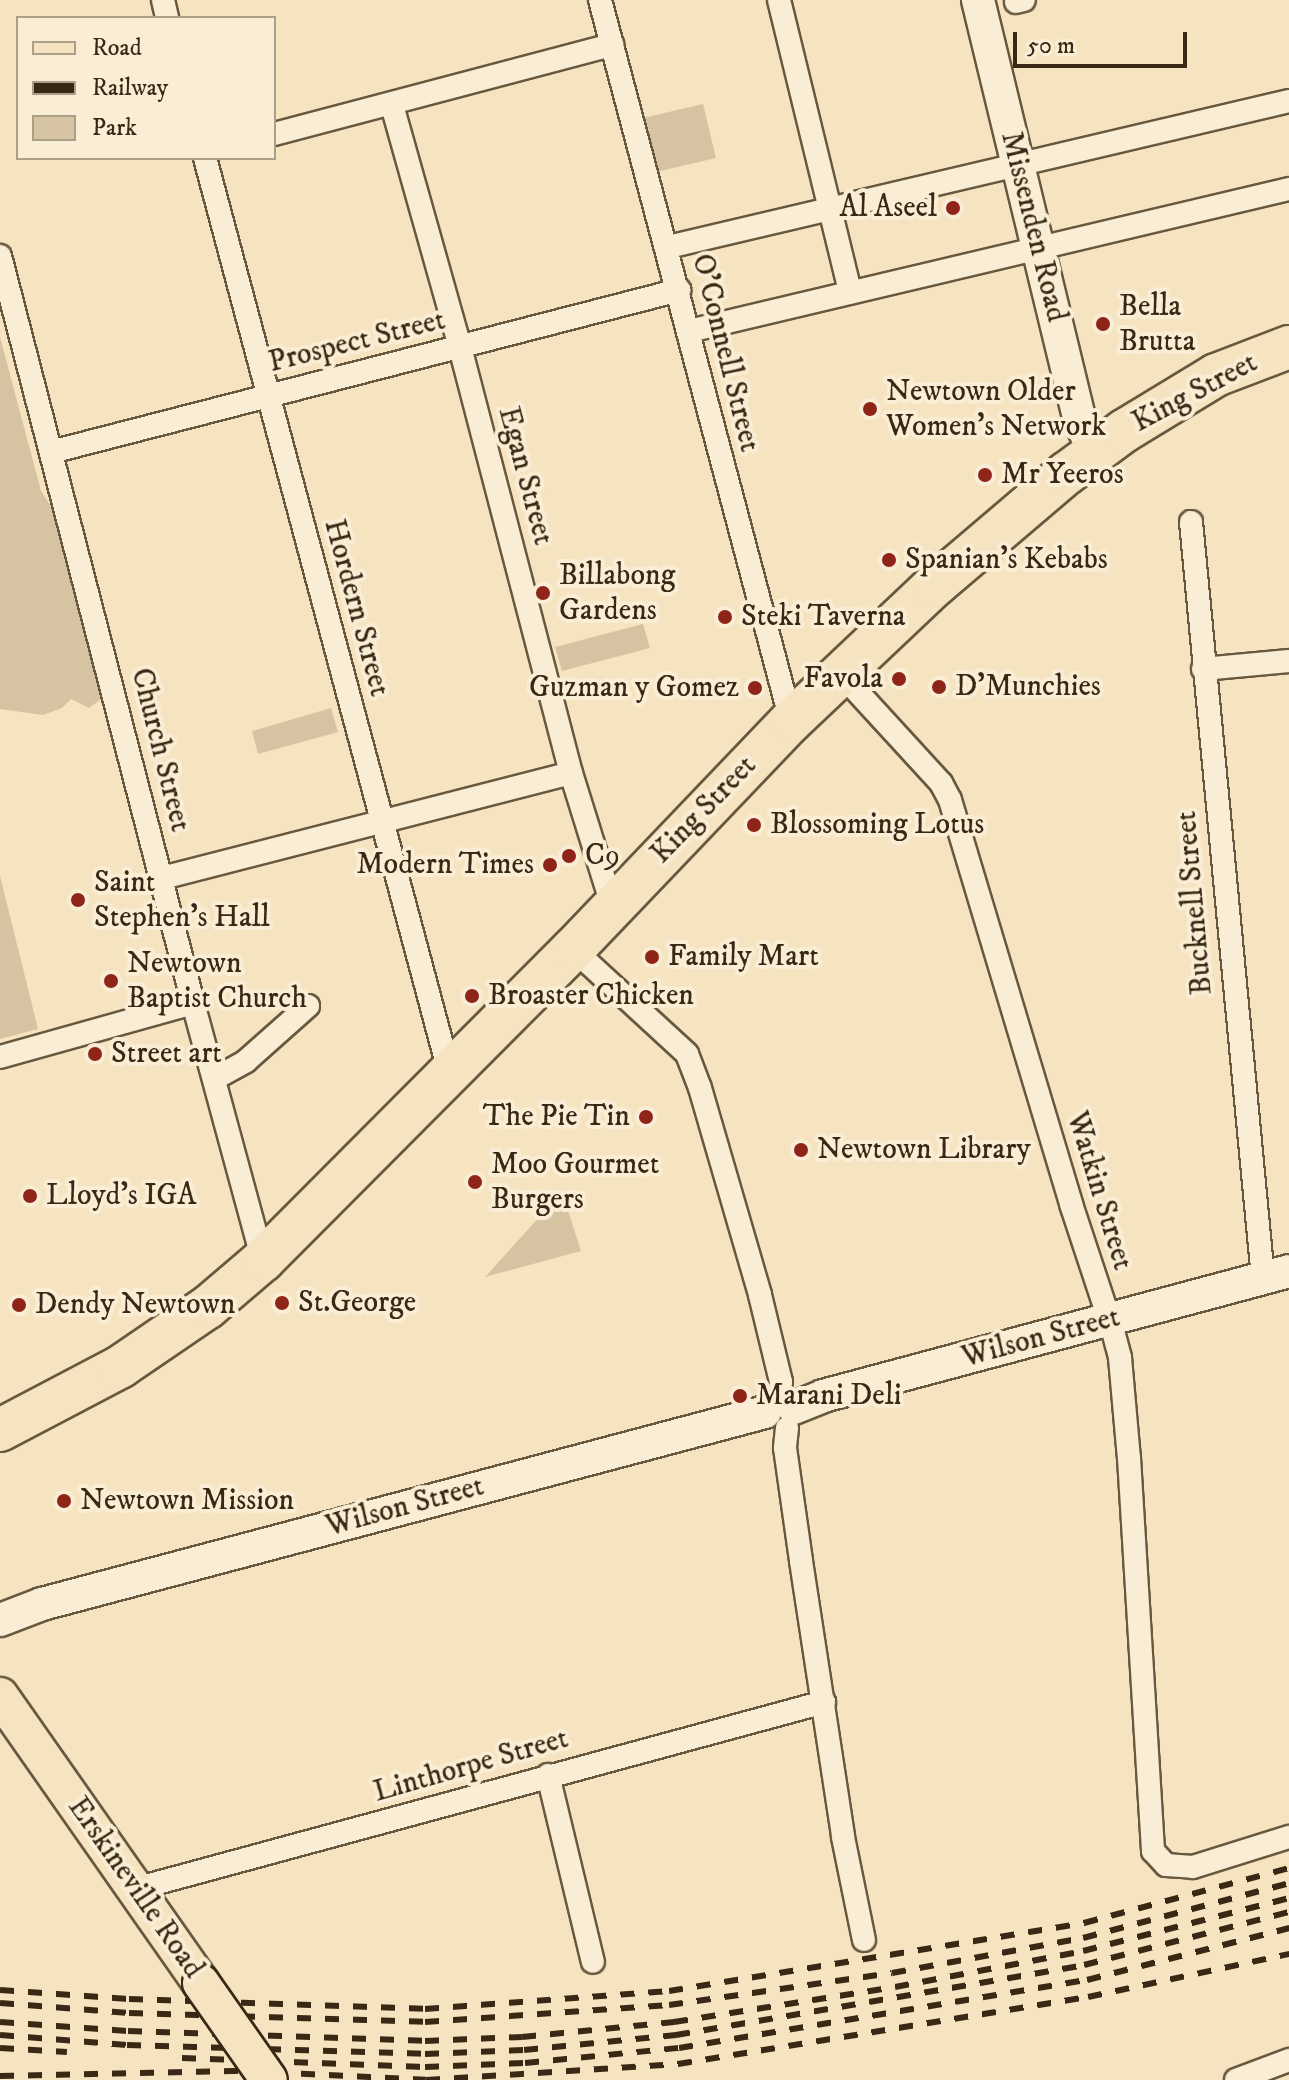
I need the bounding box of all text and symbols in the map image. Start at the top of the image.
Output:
legend [16,16,276,160]
scale bar [1017,16,1191,66]
text: 50 m [1027,31,1075,61]
text: Road [92,33,142,63]
text: Railway [92,73,168,103]
text: Park [92,113,137,143]
street label: Missenden Road [992,128,1074,326]
place label: Al Aseel [839,190,937,226]
marker: Al Aseel [944,199,962,217]
street label: O'Connell Street [683,250,767,456]
place label: Bella Brutta [1119,289,1195,360]
street label: Prospect Street [265,303,449,381]
marker: Bella Brutta [1094,315,1112,333]
street label: King Street [1126,345,1264,441]
place label: Newtown Older Women's Network [886,374,1106,444]
marker: Newtown Older Women's Network [861,400,879,418]
street label: Egan Street [489,403,561,549]
place label: Mr Yeeros [1001,457,1124,493]
marker: Mr Yeeros [976,466,994,484]
street label: Hordern Street [315,515,397,701]
place label: Spanian's Kebabs [905,542,1108,578]
marker: Spanian's Kebabs [880,551,898,569]
place label: Billabong Gardens [559,558,675,628]
marker: Billabong Gardens [534,584,552,602]
place label: Steki Taverna [741,599,906,635]
marker: Steki Taverna [716,608,734,626]
place label: Favola [804,661,883,697]
street label: Church Street [122,665,198,835]
place label: D'Munchies [955,669,1101,705]
place label: Guzman y Gomez [529,670,739,706]
marker: Favola [890,670,908,688]
marker: D'Munchies [930,678,948,696]
marker: Guzman y Gomez [746,679,764,697]
street label: King Street [644,748,764,872]
place label: Blossoming Lotus [770,807,984,843]
street label: Bucknell Street [1169,809,1221,997]
marker: Blossoming Lotus [745,816,763,834]
place label: C9 [585,838,620,874]
place label: Modern Times [357,847,534,883]
marker: C9 [560,847,578,865]
marker: Modern Times [541,856,559,874]
place label: Saint Stephen’s Hall [94,865,270,936]
marker: Saint Stephen’s Hall [69,891,87,909]
place label: Family Mart [668,939,819,975]
place label: Newtown Baptist Church [127,946,307,1016]
marker: Family Mart [643,948,661,966]
marker: Newtown Baptist Church [102,972,120,990]
place label: Broaster Chicken [488,978,694,1014]
marker: Broaster Chicken [463,987,481,1005]
place label: Street art [111,1036,222,1072]
marker: Street art [86,1045,104,1063]
place label: The Pie Tin [483,1099,630,1135]
street label: Watkin Street [1058,1107,1140,1275]
marker: The Pie Tin [637,1108,655,1126]
place label: Newtown Library [817,1132,1031,1168]
marker: Newtown Library [792,1141,810,1159]
place label: Moo Gourmet Burgers [491,1147,659,1218]
marker: Moo Gourmet Burgers [466,1173,484,1191]
place label: Lloyd's IGA [46,1178,196,1214]
marker: Lloyd's IGA [21,1187,39,1205]
place label: St.George [298,1285,416,1321]
place label: Dendy Newtown [35,1287,235,1323]
marker: St.George [273,1294,291,1312]
marker: Dendy Newtown [10,1296,28,1314]
street label: Wilson Street [958,1300,1124,1376]
place label: Marani Deli [756,1378,901,1414]
marker: Marani Deli [731,1387,749,1405]
street label: Wilson Street [322,1469,488,1545]
place label: Newtown Mission [80,1483,294,1519]
marker: Newtown Mission [55,1492,73,1510]
street label: Linthorpe Street [370,1721,572,1811]
street label: Erskineville Road [59,1790,211,1986]

